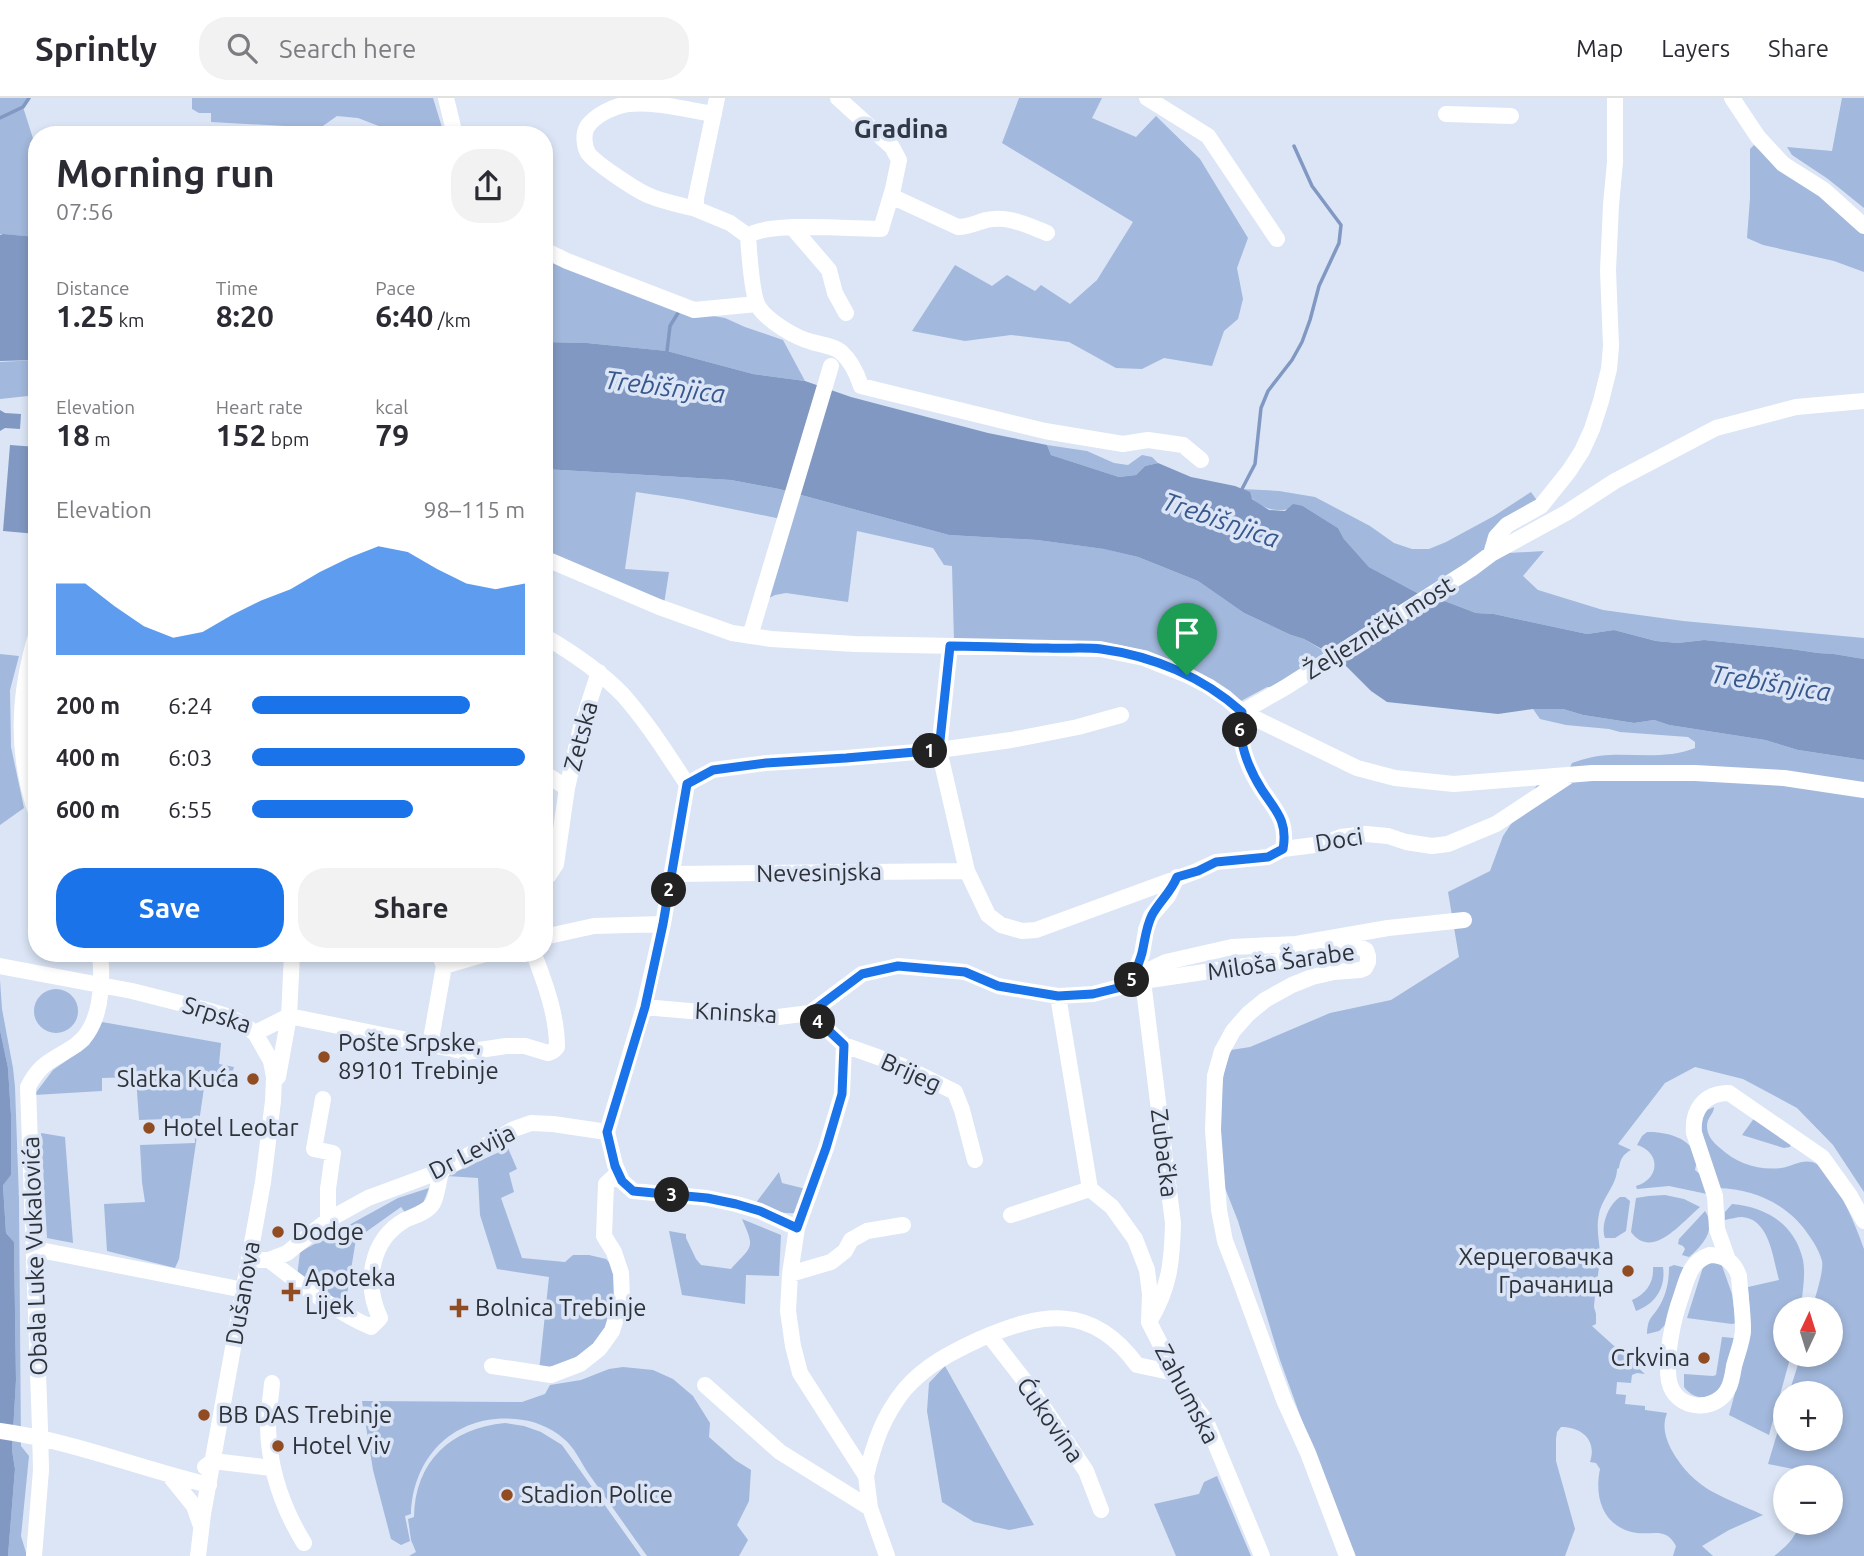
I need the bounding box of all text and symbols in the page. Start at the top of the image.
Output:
search box [199,17,689,80]
icon: search [223,29,261,67]
text: Sprintly [35,30,157,67]
text: Search here [279,34,416,63]
text: Map [1576,35,1623,62]
text: Layers [1661,35,1730,62]
text: Share [1768,35,1829,62]
district label: Gradina [854,114,948,143]
button: share [451,149,525,223]
text: Morning run [56,152,275,194]
text: 07:56 [56,199,114,224]
text: Distance [56,277,130,299]
text: Time [216,277,258,299]
text: Pace [375,277,416,299]
text: 1.25 [56,299,114,333]
text: 8:20 [216,299,274,333]
text: 6:40 [375,299,433,333]
text: km [114,309,144,331]
text: /km [433,309,471,331]
water label: Trebišnjica [603,365,727,408]
text: Elevation [56,396,135,418]
text: Heart rate [216,396,303,418]
text: kcal [375,396,408,418]
text: 18 [56,418,90,452]
text: 152 [216,418,266,452]
text: 79 [375,418,409,452]
text: m [90,428,111,450]
text: bpm [266,428,309,450]
water label: Trebišnjica [1159,486,1283,553]
text: Elevation [56,497,152,522]
text: 98–115 m [424,497,525,522]
street label: Željeznički most [1298,569,1459,685]
pin [1157,603,1217,675]
icon: arrive [1168,614,1206,652]
water label: Trebišnjica [1709,659,1833,706]
text: 200 m [56,693,120,718]
text: 6:24 [168,693,213,718]
street label: Zetska [558,698,603,774]
pin: 6 [1222,712,1258,748]
text: 6 [1234,718,1245,740]
pin: 1 [912,734,948,768]
text: 1 [924,739,935,761]
text: 400 m [56,745,120,770]
text: 6:03 [168,745,213,770]
text: 600 m [56,797,120,822]
text: 6:55 [168,797,213,822]
street label: Doci [1313,822,1365,857]
street label: Nevesinjska [756,858,882,887]
button: Save [56,868,284,948]
button: Share [298,868,525,948]
pin: 2 [652,872,686,908]
text: 2 [663,878,674,900]
street label: Miloša Šarabe [1205,937,1357,985]
pin: 5 [1114,962,1150,998]
text: 5 [1126,968,1137,990]
street label: Srpska [179,991,255,1038]
street label: Kninska [694,997,778,1028]
pin: 4 [800,1004,836,1040]
text: 4 [812,1010,823,1032]
place label: Pošte Srpske, 89101 Trebinje [338,1029,499,1084]
street label: Brijeg [877,1047,945,1098]
marker: Pošte Srpske, 89101 Trebinje [316,1049,332,1065]
place label: Slatka Kuća [117,1065,239,1092]
marker: Slatka Kuća [245,1071,261,1087]
street label: Zubačka [1146,1107,1183,1199]
place label: Hotel Leotar [163,1114,299,1141]
street label: Dr Levija [424,1118,519,1185]
marker: Hotel Leotar [141,1120,157,1136]
street label: Obala Luke Vukalovića [17,1136,52,1376]
pin: 3 [654,1178,690,1212]
text: 3 [666,1183,677,1205]
place label: Dodge [292,1218,364,1245]
marker: Dodge [270,1224,286,1240]
street label: Dušanova [220,1239,265,1347]
place label: Херцеговачка Грачаница [1458,1243,1614,1298]
marker: Херцеговачка Грачаница [1620,1263,1636,1279]
place label: Apoteka Lijek [305,1264,396,1319]
marker: Apoteka Lijek [283,1284,299,1300]
place label: Bolnica Trebinje [475,1294,647,1321]
north arrow [1773,1297,1843,1367]
map controls [1773,1297,1843,1535]
marker: Bolnica Trebinje [449,1298,469,1318]
street label: Zahumska [1150,1339,1225,1448]
place label: Crkvina [1610,1344,1690,1371]
marker: Crkvina [1696,1350,1712,1366]
street label: Ćukovina [1011,1371,1090,1467]
button: + [1773,1381,1843,1451]
place label: BB DAS Trebinje [218,1401,392,1428]
marker: BB DAS Trebinje [196,1407,212,1423]
place label: Hotel Viv [292,1432,391,1459]
marker: Hotel Viv [270,1438,286,1454]
button: − [1773,1465,1843,1535]
place label: Stadion Police [521,1481,673,1508]
marker: Stadion Police [499,1487,515,1503]

